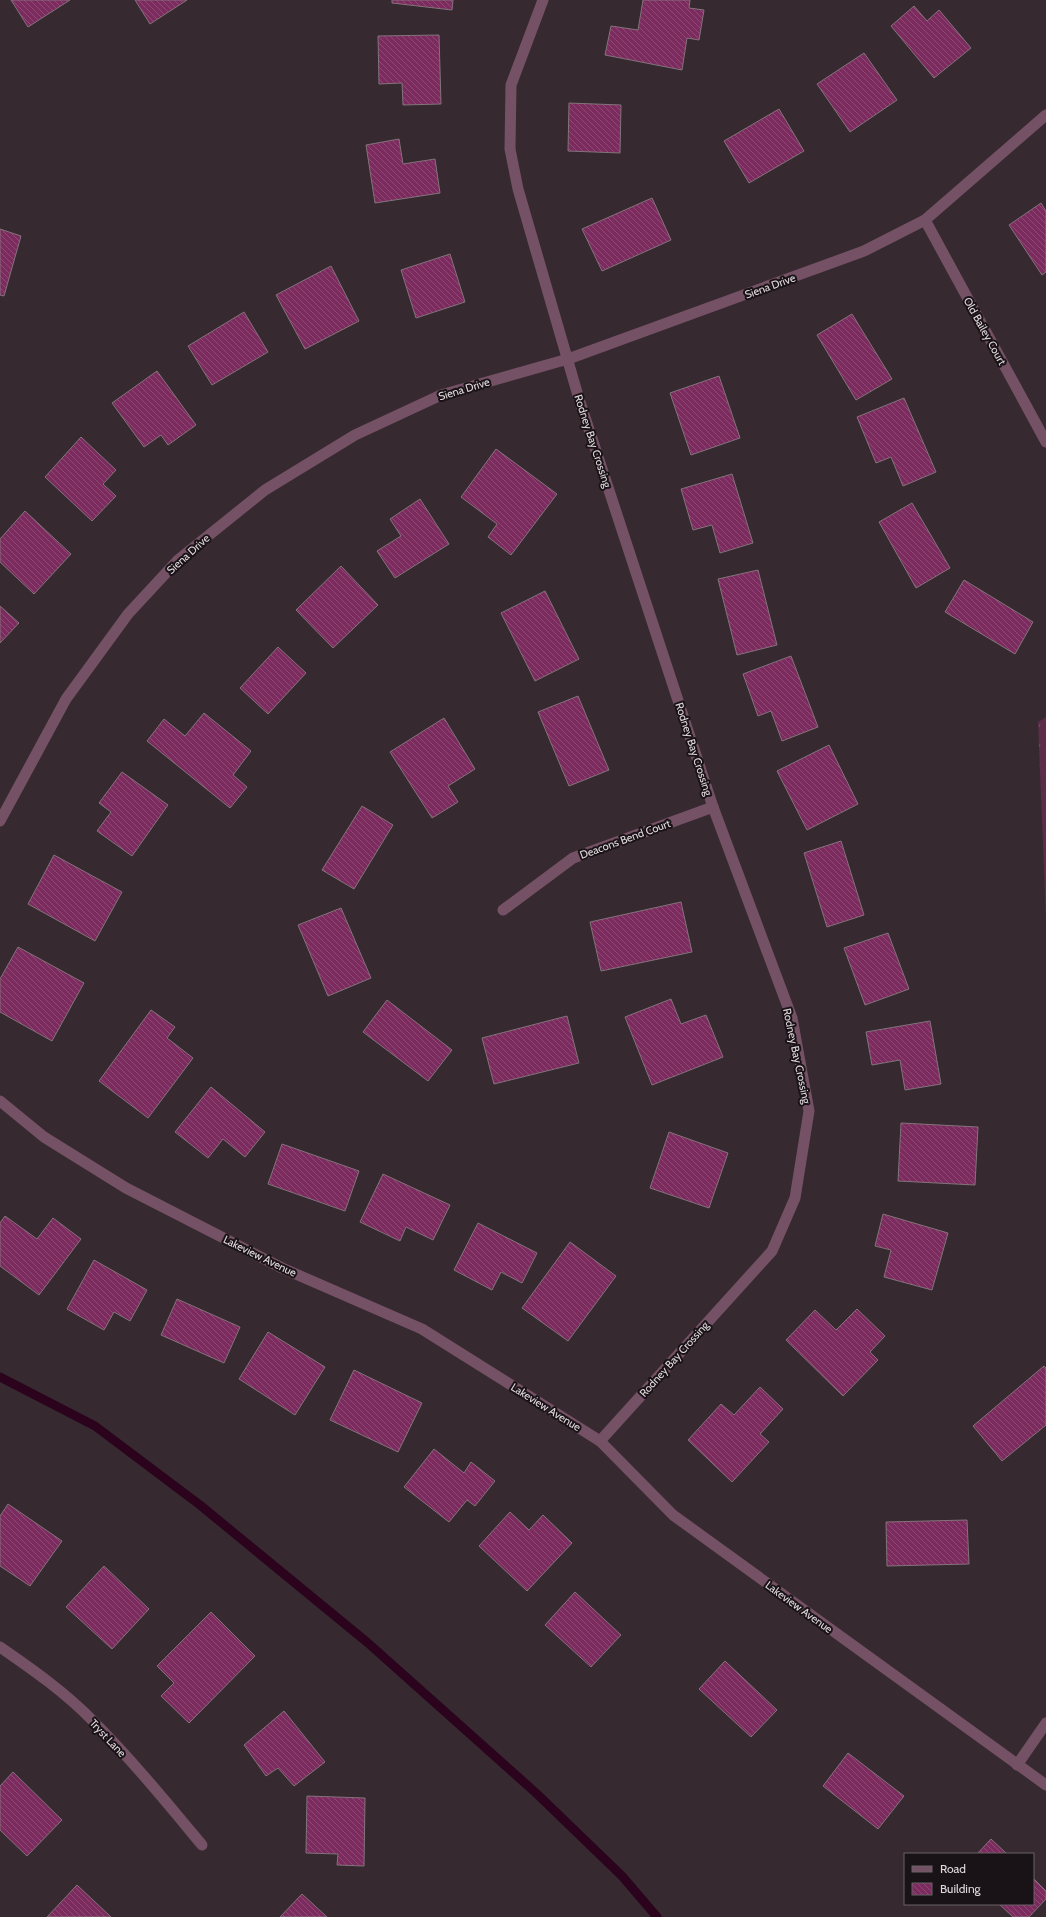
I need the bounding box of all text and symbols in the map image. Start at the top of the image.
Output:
street label: Siena Drive [743,270,798,302]
street label: Old Bailey Court [961,295,1010,368]
street label: Siena Drive [437,374,492,403]
street label: Rodney Bay Crossing [571,393,615,490]
street label: Siena Drive [164,531,213,577]
street label: Rodney Bay Crossing [672,701,716,798]
street label: Deacons Bend Court [578,816,673,862]
street label: Rodney Bay Crossing [780,1007,814,1105]
street label: Lakeview Avenue [221,1232,299,1280]
street label: Rodney Bay Crossing [636,1318,712,1400]
street label: Lakeview Avenue [508,1380,584,1434]
street label: Lakeview Avenue [763,1578,836,1636]
street label: Tryst Lane [87,1716,129,1760]
legend [904,1853,1034,1905]
text: Road [940,1861,966,1876]
text: Building [940,1881,982,1896]

